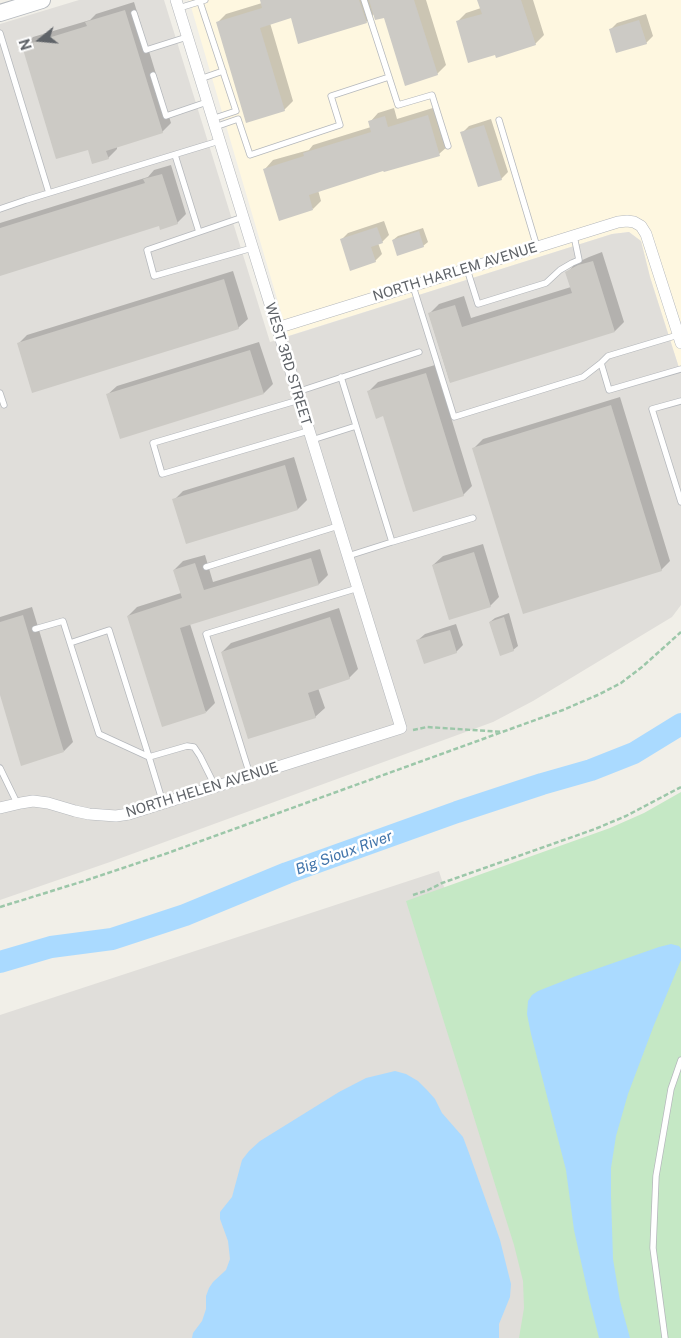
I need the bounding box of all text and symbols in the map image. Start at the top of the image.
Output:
north arrow [15,15,65,65]
text: N [16,37,35,52]
street label: NORTH HARLEM AVENUE [371,239,539,305]
street label: WEST 3RD STREET [261,301,315,427]
street label: NORTH HELEN AVENUE [124,759,280,821]
water label: Big Sioux River [293,827,395,879]

